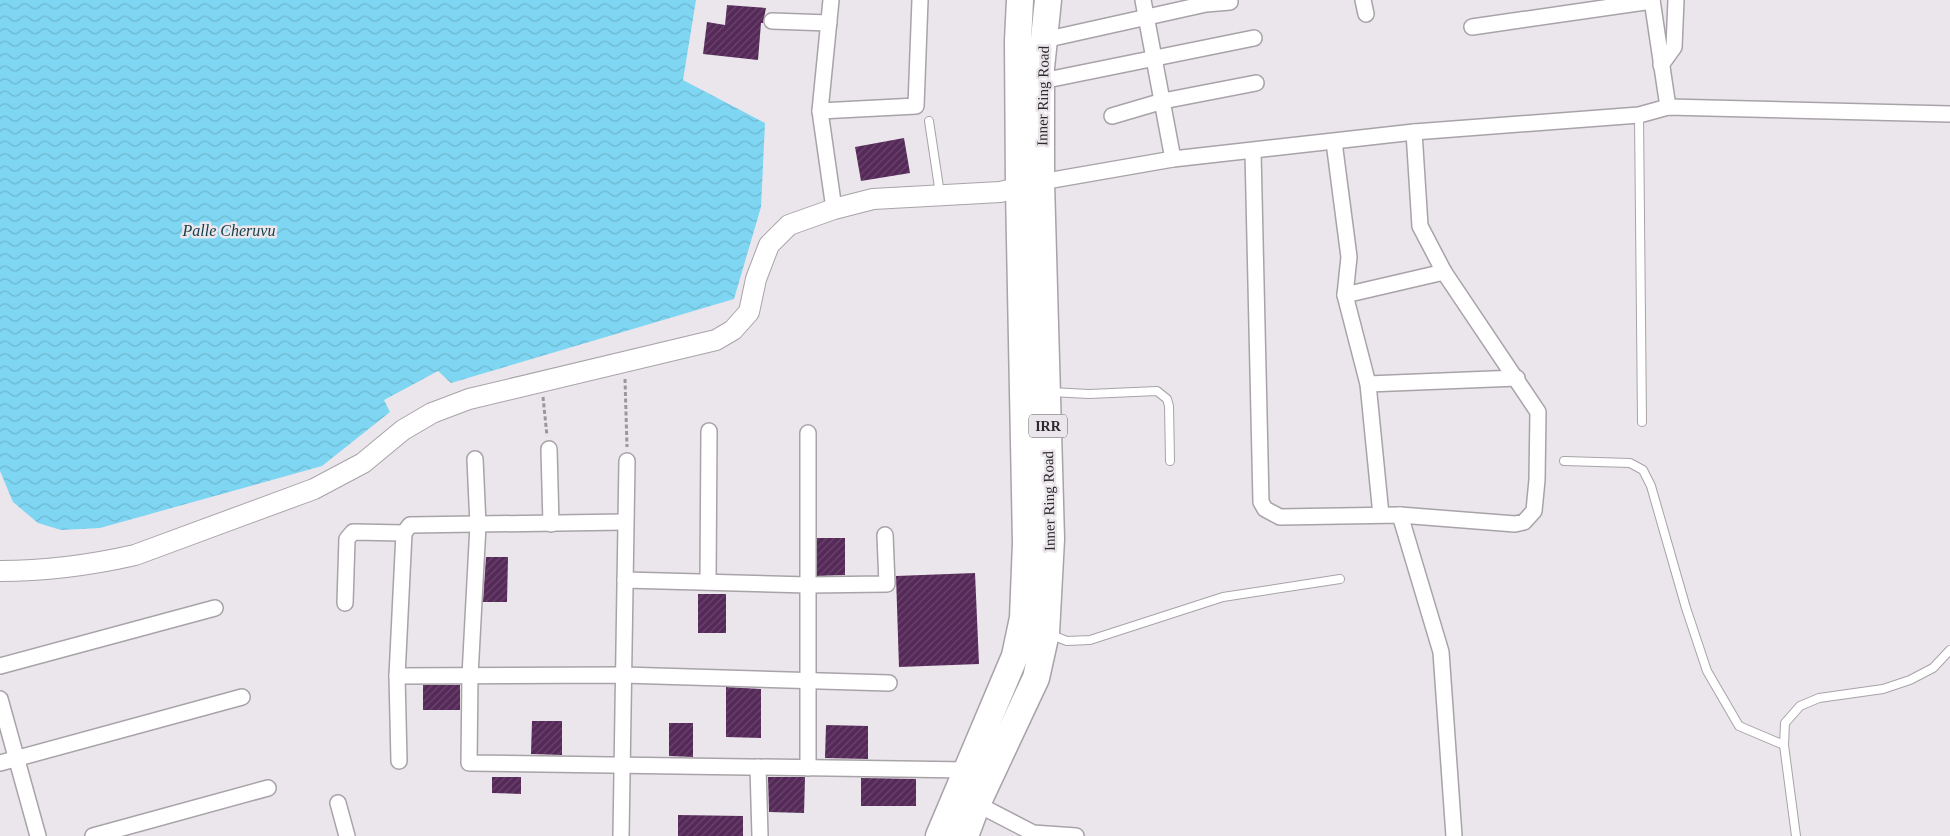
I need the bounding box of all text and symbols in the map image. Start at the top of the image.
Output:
street label: Inner Ring Road [1034,45,1052,146]
water label: Palle Cheruvu [182,222,275,239]
road number: IRR [1029,414,1067,438]
street label: Inner Ring Road [1040,450,1058,551]

